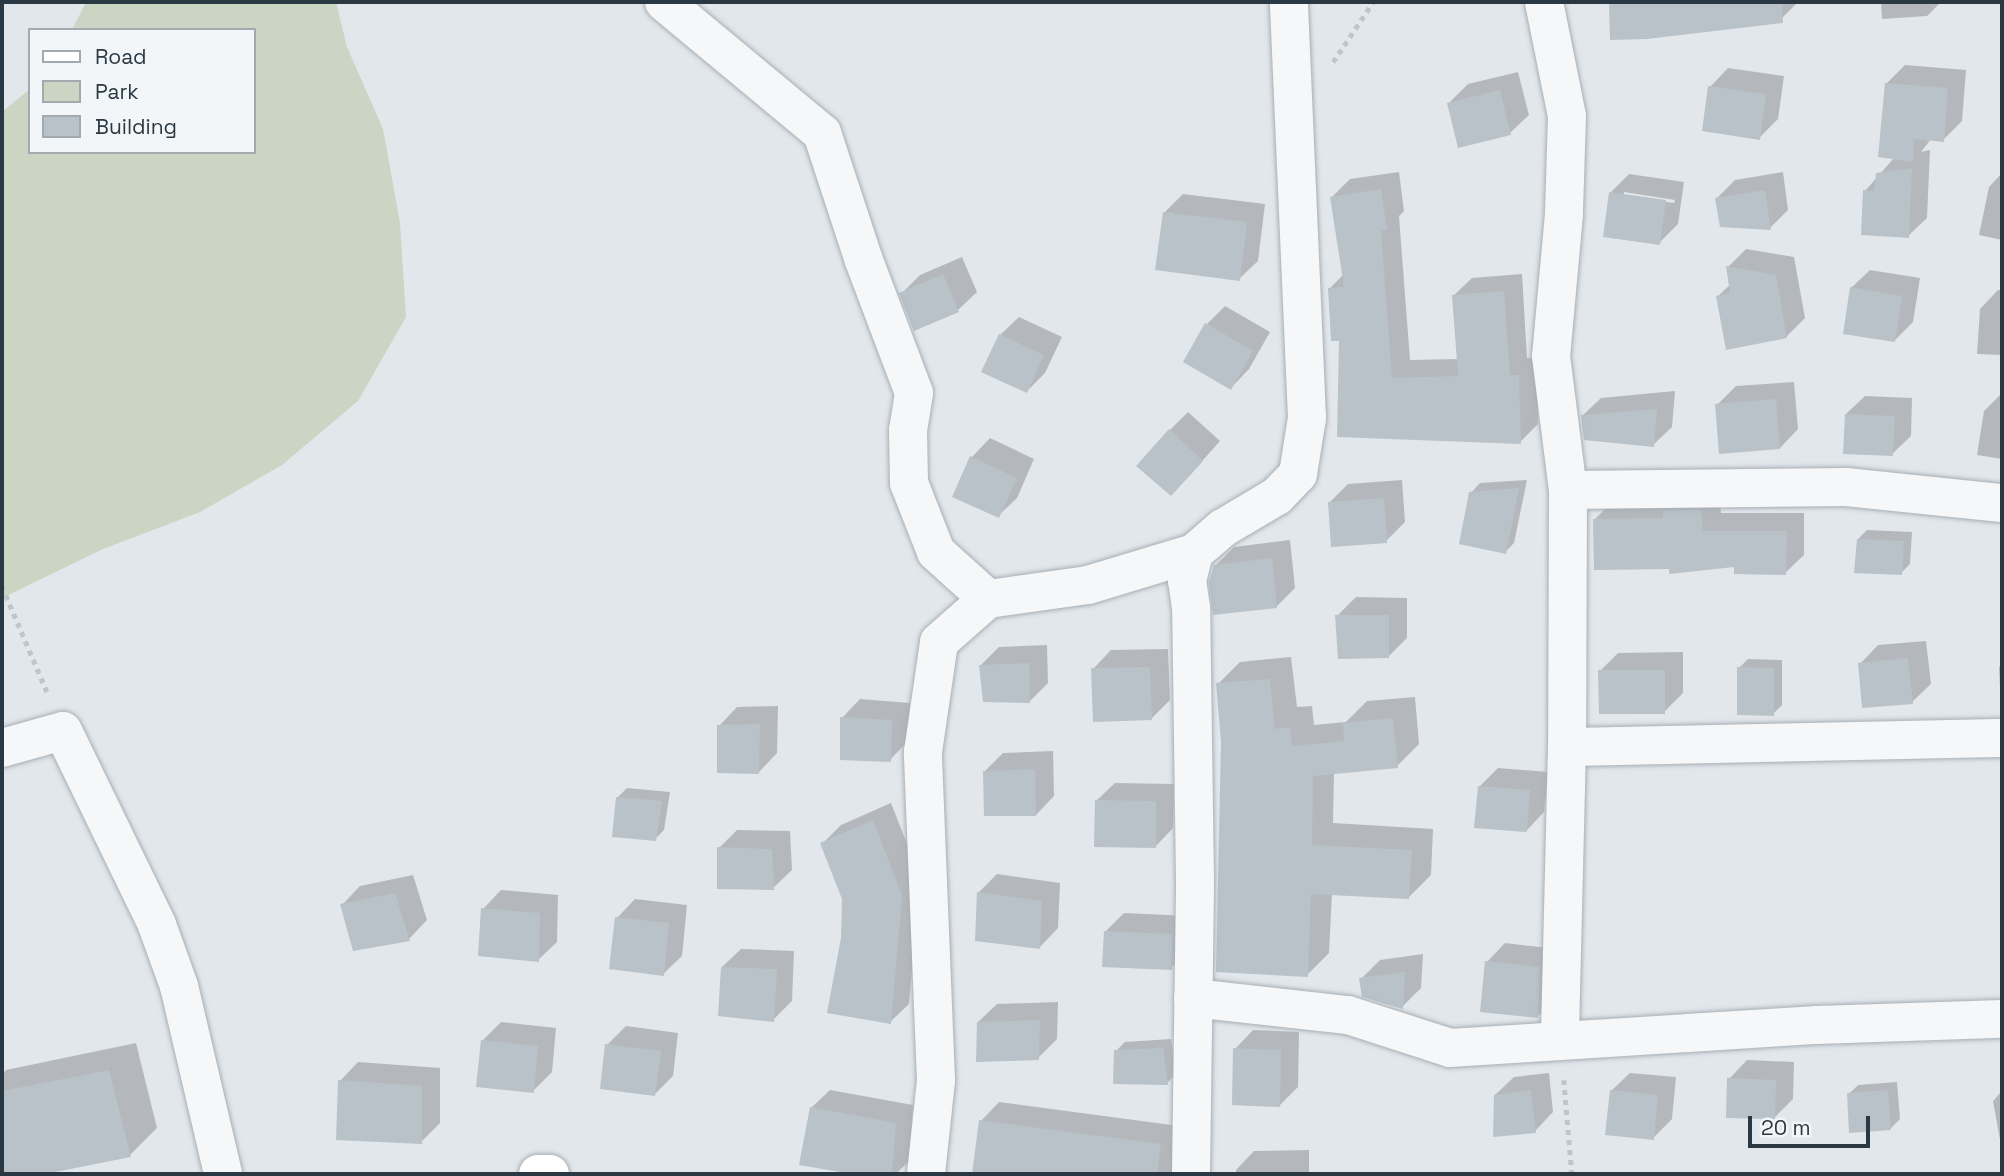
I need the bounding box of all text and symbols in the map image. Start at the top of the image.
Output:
legend [28,28,256,154]
text: Road [95,43,147,70]
text: Park [95,78,139,105]
text: Building [95,113,177,140]
scale bar [1752,1102,1874,1146]
text: 20 m [1761,1114,1811,1141]

